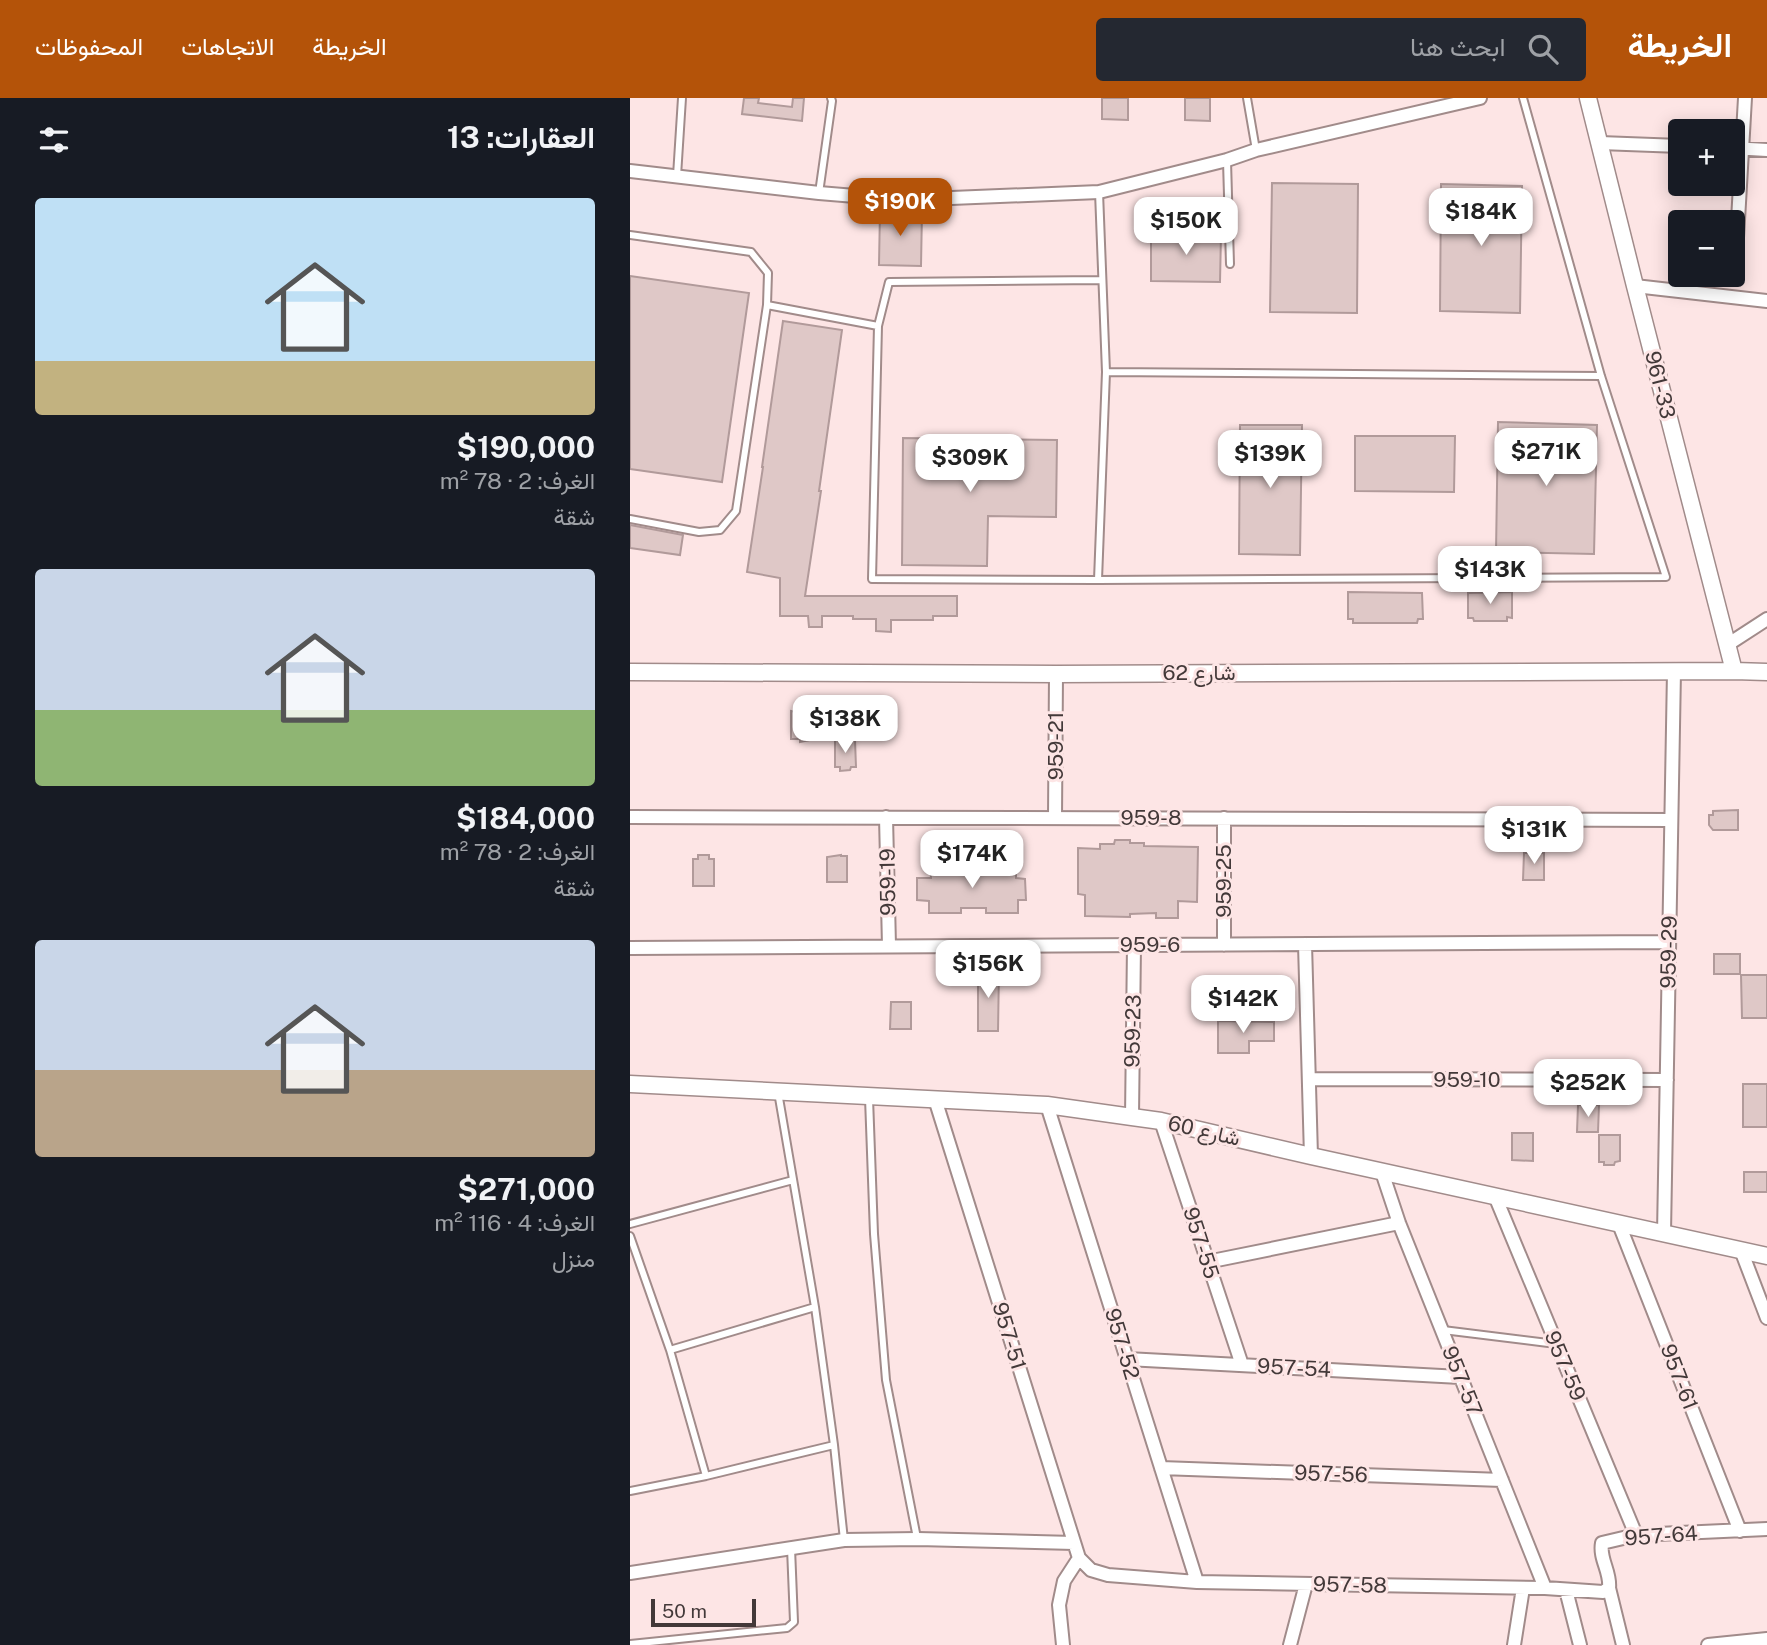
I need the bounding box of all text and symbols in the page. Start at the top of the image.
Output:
search box [1096,18,1586,81]
text: الخريطة [1628,26,1732,64]
icon: search [1524,30,1562,68]
text: ابحث هنا [1410,31,1506,62]
text: المحفوظات [35,32,143,60]
text: الاتجاهات [181,32,274,60]
text: الخريطة [312,32,387,60]
text: العقارات: 13 [447,119,595,155]
map controls [1668,119,1745,287]
button: + [1668,119,1745,196]
icon: filters [35,121,73,159]
pin: $190K [851,178,949,238]
text: $190K [864,187,936,214]
pin: $184K [1432,188,1530,248]
text: $184K [1445,197,1517,224]
pin: $150K [1137,198,1235,257]
text: $150K [1150,206,1222,233]
button: − [1668,210,1745,287]
icon: home [252,244,378,370]
street label: 961-33 [1640,348,1681,421]
pin: $271K [1497,428,1595,488]
text: $190,000 [457,429,595,465]
pin: $139K [1221,430,1319,490]
pin: $309K [921,434,1019,494]
text: $271K [1510,437,1582,464]
text: $139K [1234,439,1306,466]
text: $309K [931,443,1009,470]
text: الغرف: 2 · 78 m² [440,467,595,494]
text: شقة [553,503,595,530]
pin: $143K [1441,546,1539,606]
text: $143K [1454,555,1526,582]
icon: home [252,615,378,741]
street label: شارع 62 [1163,660,1235,687]
pin: $138K [796,696,894,755]
text: $138K [809,704,881,731]
street label: 959-21 [1043,712,1068,780]
text: $184,000 [456,800,595,836]
street label: 959-8 [1120,805,1182,830]
pin: $131K [1485,806,1583,866]
text: $131K [1500,815,1568,842]
pin: $174K [923,830,1021,890]
text: الغرف: 2 · 78 m² [440,838,595,865]
text: $174K [936,839,1008,866]
street label: 959-25 [1211,844,1236,918]
street label: 959-19 [874,848,901,916]
text: شقة [553,874,595,901]
street label: 959-29 [1655,915,1682,989]
street label: 959-6 [1120,932,1180,957]
pin: $156K [939,940,1037,1000]
text: $156K [952,949,1024,976]
pin: $142K [1194,976,1292,1035]
text: $142K [1207,984,1279,1011]
icon: home [252,986,378,1112]
street label: 959-23 [1119,994,1146,1068]
pin: $252K [1539,1060,1637,1119]
street label: 959-10 [1433,1067,1501,1092]
text: $252K [1550,1068,1626,1095]
street label: شارع 60 [1165,1110,1243,1153]
text: $271,000 [458,1171,595,1207]
street label: 957-55 [1178,1204,1225,1282]
text: الغرف: 4 · 116 m² [434,1209,595,1236]
text: منزل [552,1245,595,1272]
street label: 957-51 [987,1299,1032,1373]
street label: 957-52 [1100,1305,1145,1382]
street label: 957-59 [1540,1327,1591,1405]
street label: 957-61 [1655,1340,1703,1413]
street label: 957-57 [1437,1342,1488,1419]
street label: 957-54 [1257,1353,1332,1382]
street label: 957-56 [1294,1460,1368,1487]
street label: 957-64 [1624,1520,1698,1551]
street label: 957-58 [1313,1571,1387,1598]
scale bar [651,1596,756,1628]
text: 50 m [662,1600,707,1622]

